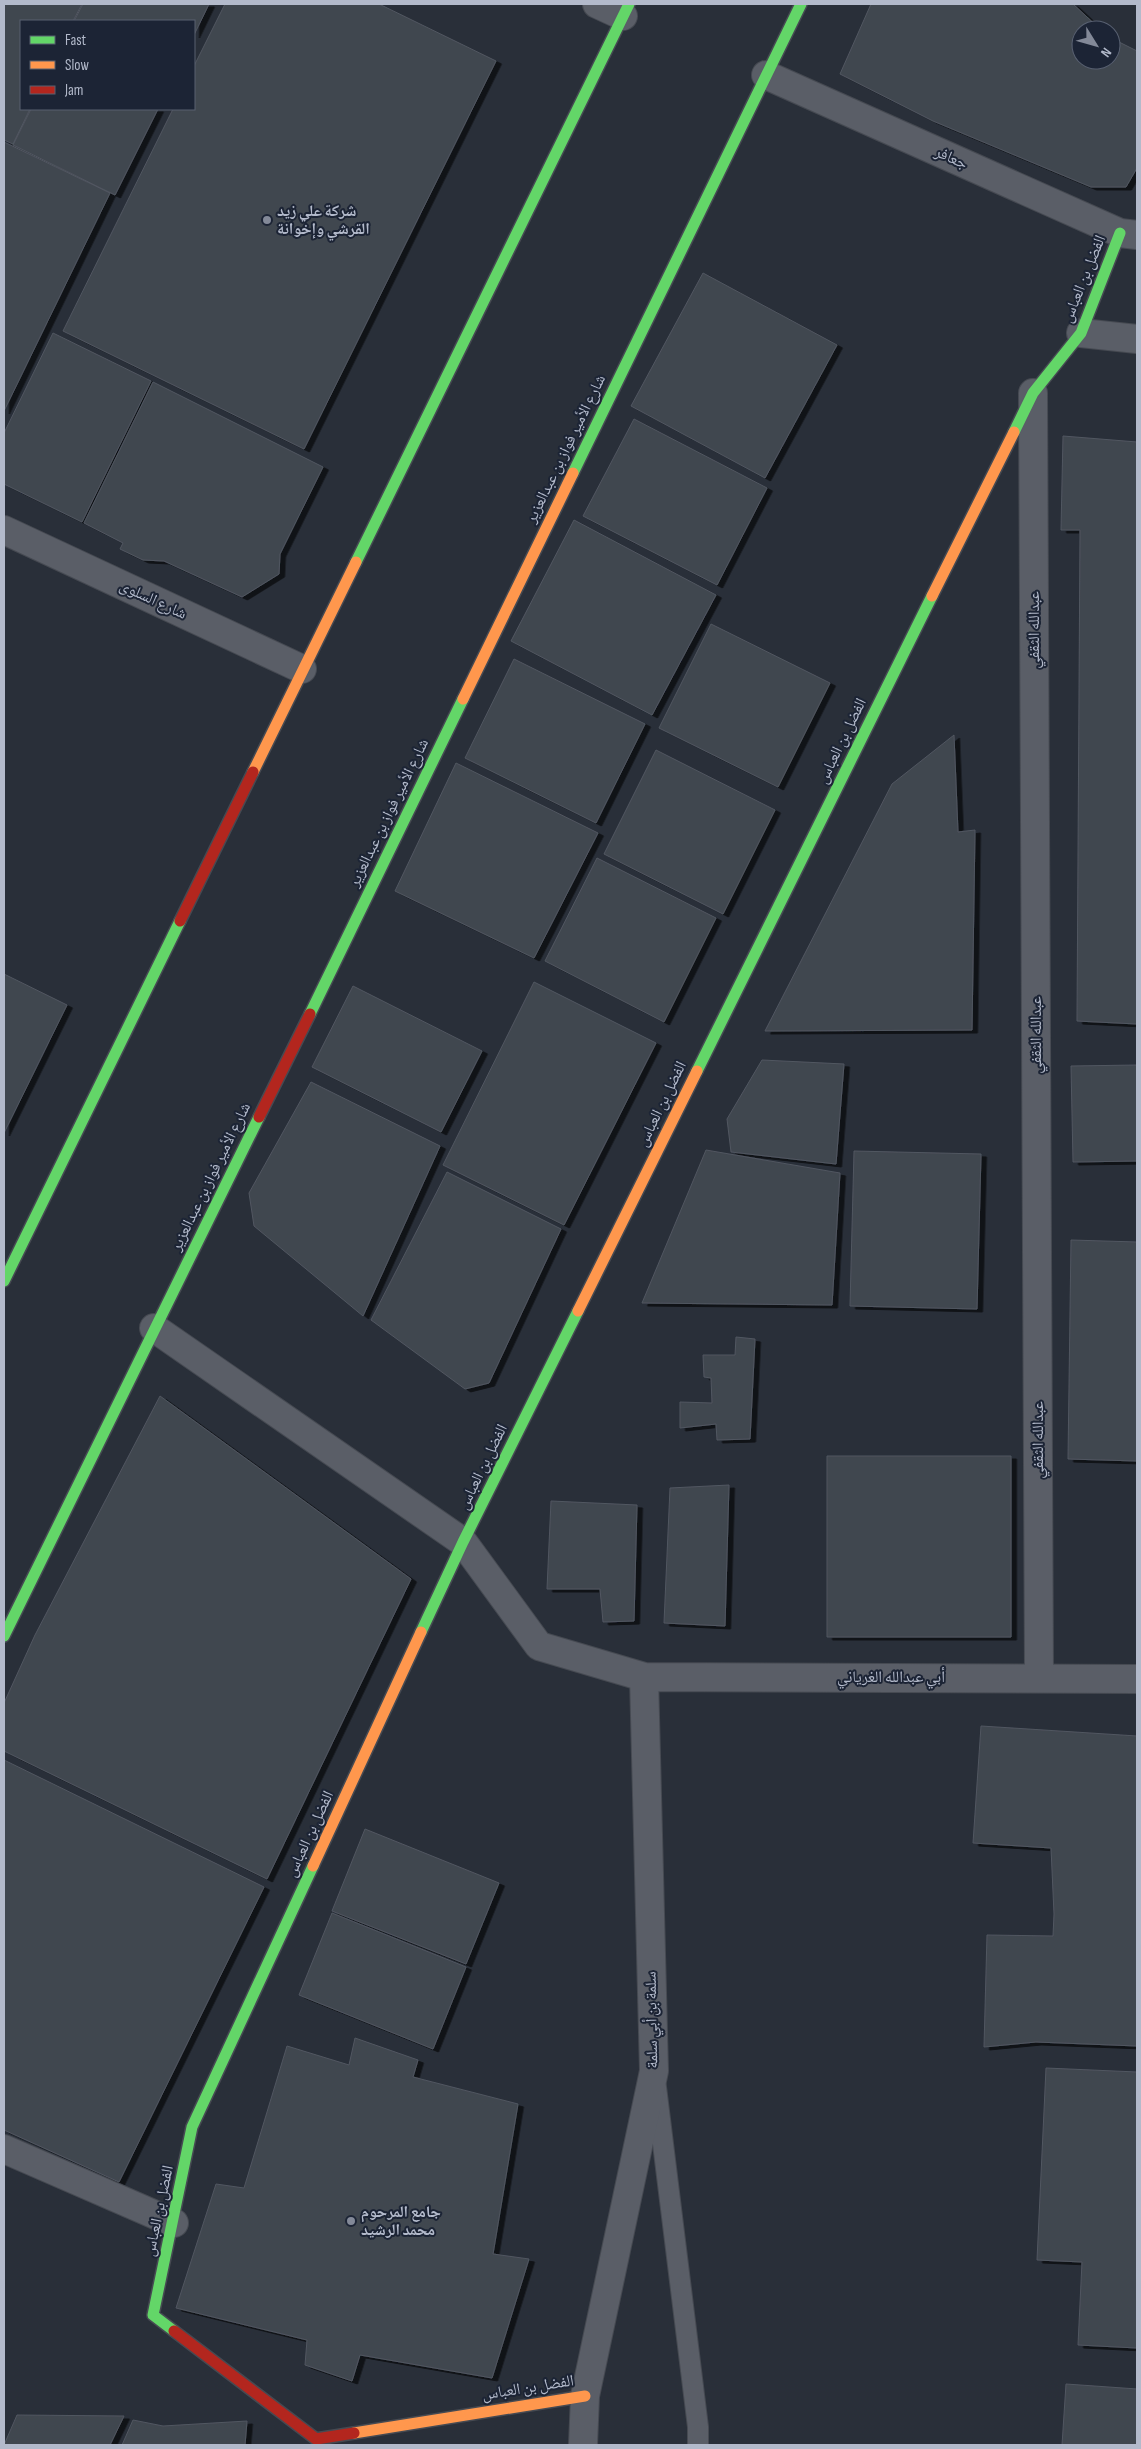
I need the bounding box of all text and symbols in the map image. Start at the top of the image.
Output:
legend [20,20,195,110]
north arrow [1071,20,1121,70]
text: Fast [65,31,87,50]
text: N [1097,44,1115,61]
text: Slow [65,56,89,75]
text: Jam [64,81,83,100]
street label: جعافر [931,142,970,174]
place label: شركة علي زيد القرشي وإخوانة [277,202,370,240]
marker: شركة علي زيد القرشي وإخوانة [261,214,273,226]
street label: الفضل بن العباس [1058,232,1110,326]
street label: شارع الأمير فواز بن عبدالعزير [521,372,610,527]
street label: شارع السلوى [116,576,190,624]
street label: عبدالله الثقفي [1025,591,1046,669]
street label: الفضل بن العباس [813,695,871,787]
street label: شارع الأمير فواز بن عبدالعزير [344,736,433,891]
street label: عبدالله الثقفي [1027,996,1048,1074]
street label: الفضل بن العباس [633,1058,691,1150]
street label: شارع الأمير فواز بن عبدالعزير [166,1100,255,1255]
street label: عبدالله الثقفي [1029,1401,1050,1479]
street label: الفضل بن العباس [454,1421,512,1513]
street label: أبي عبدالله الغرياني [837,1667,945,1689]
street label: الفضل بن العباس [282,1788,338,1880]
street label: سلمة بن أبي سلمة [641,1971,664,2069]
street label: الفضل بن العباس [140,2164,178,2258]
place label: جامع المرحوم محمد الرشيد [361,2203,441,2240]
marker: جامع المرحوم محمد الرشيد [345,2215,357,2227]
street label: الفضل بن العباس [481,2371,575,2405]

